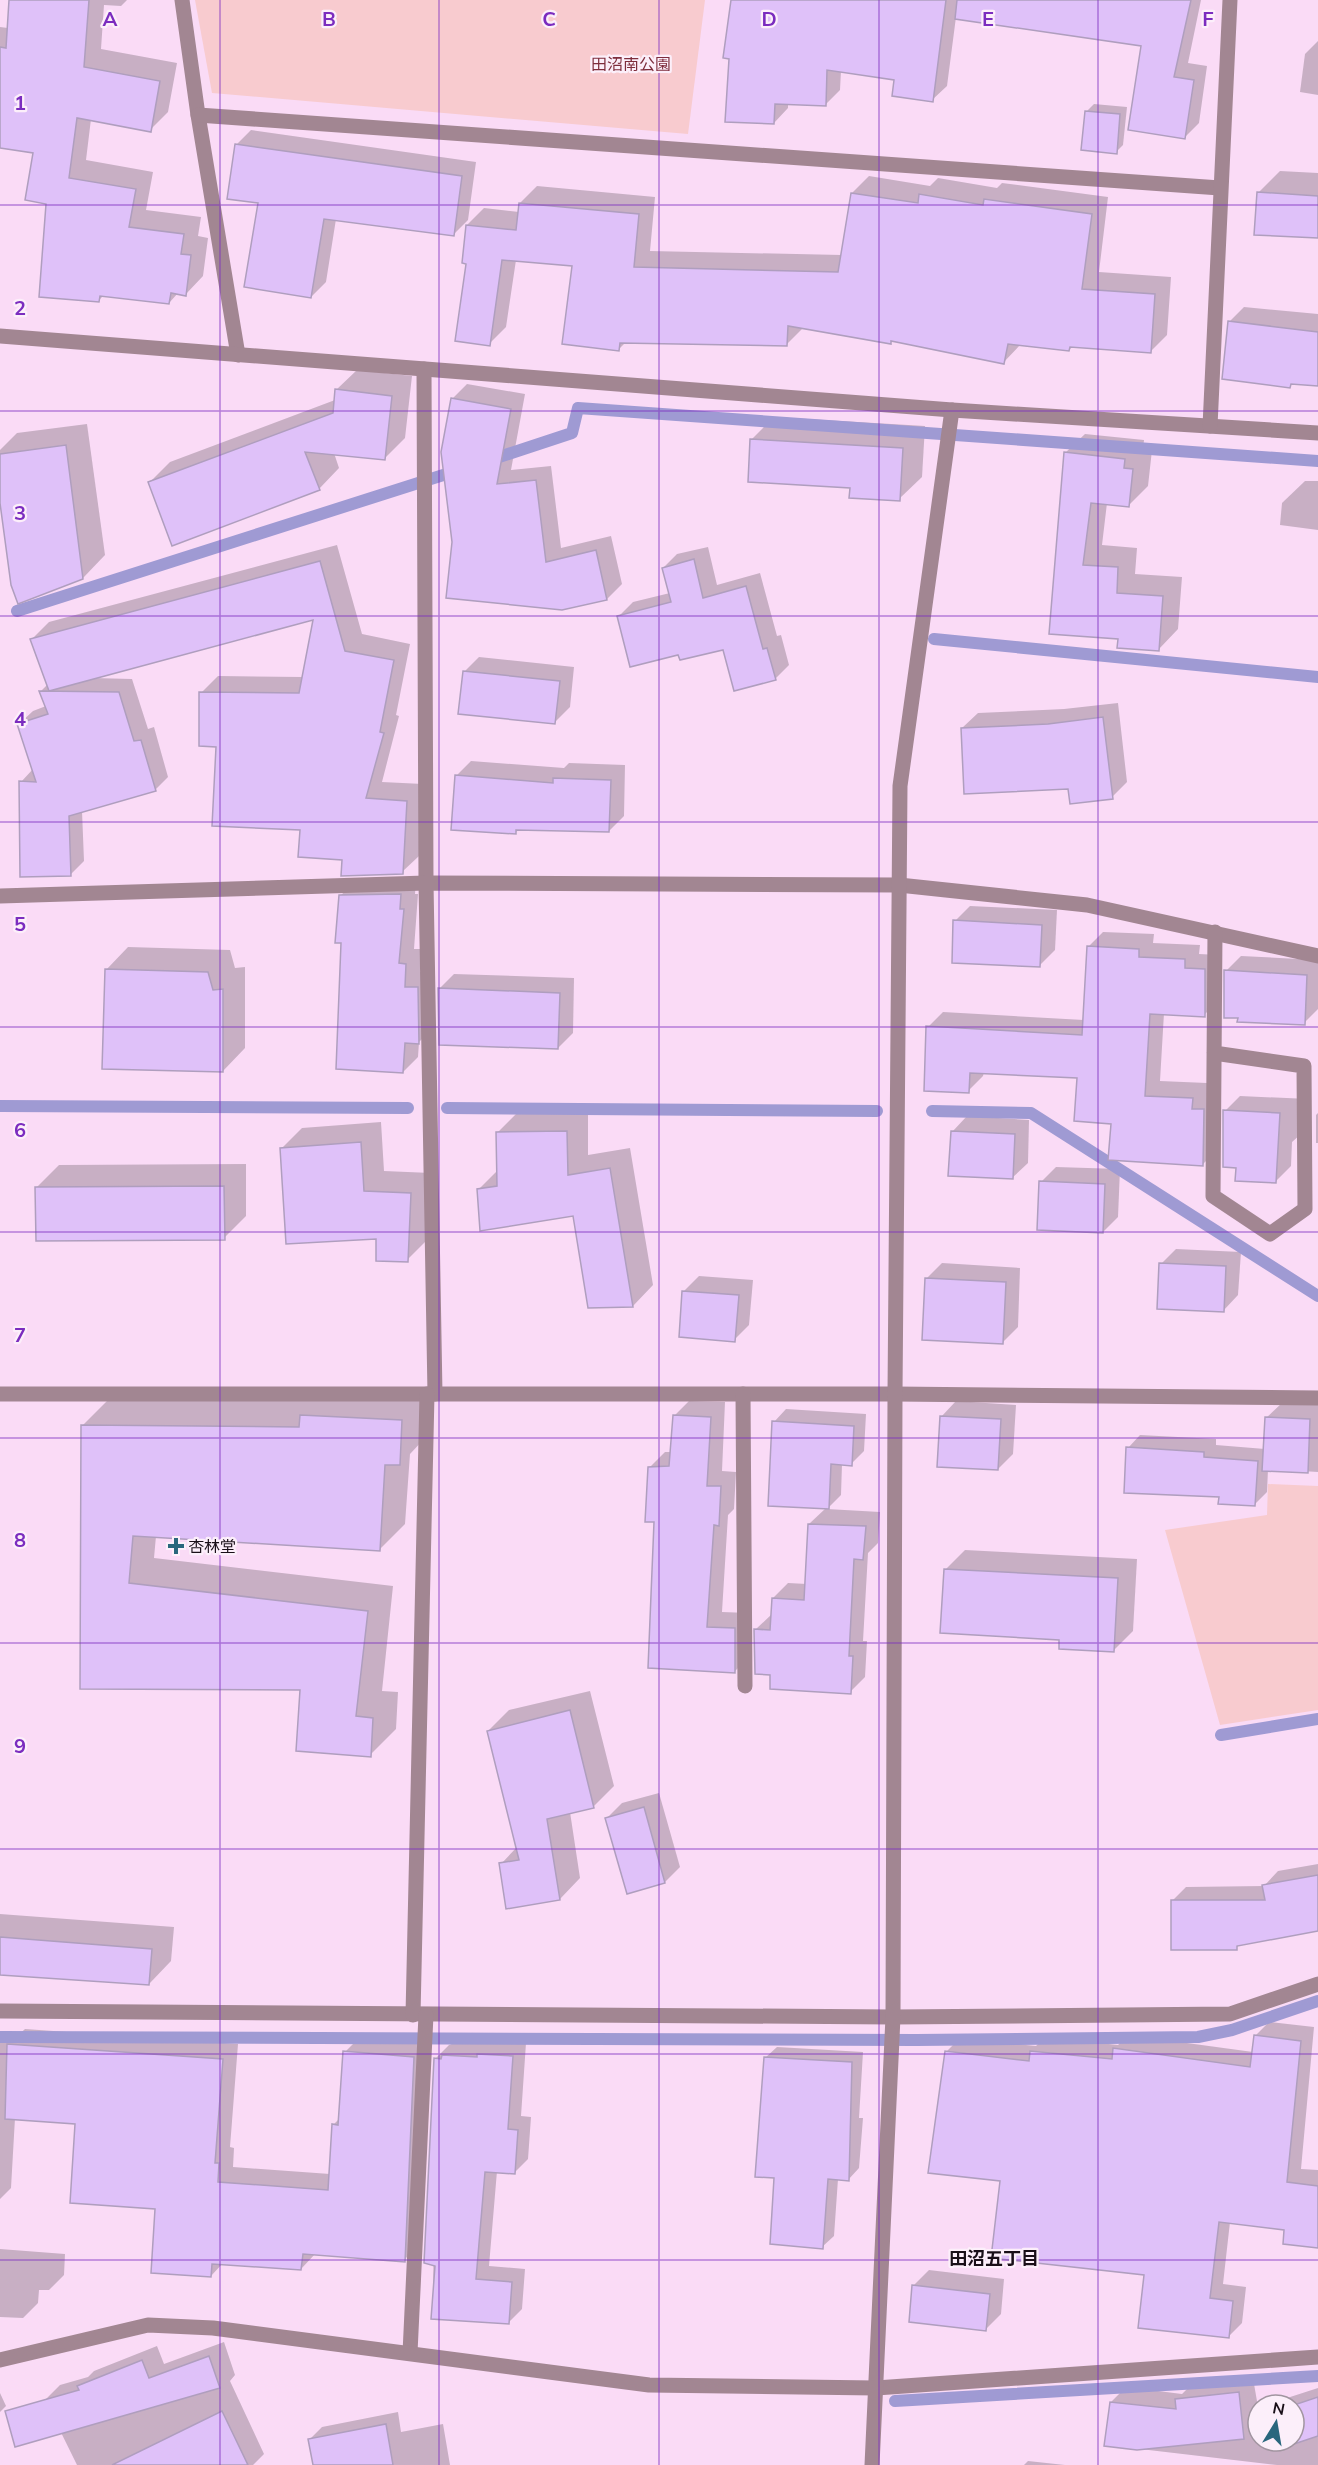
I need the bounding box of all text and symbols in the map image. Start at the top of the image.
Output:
text: A [103,6,118,31]
text: B [322,6,336,31]
text: C [542,6,556,31]
text: D [761,6,777,31]
text: E [982,6,994,31]
text: F [1202,6,1214,31]
park label: 田沼南公園 [591,54,671,74]
text: 1 [14,90,26,115]
text: 2 [14,295,26,320]
text: 3 [14,500,26,525]
text: 4 [14,706,26,731]
text: 5 [14,911,26,936]
text: 6 [14,1117,26,1142]
text: 7 [14,1322,26,1347]
text: 8 [14,1527,26,1552]
place label: 杏林堂 [188,1536,236,1556]
marker: 杏林堂 [169,1539,183,1553]
text: 9 [14,1733,26,1758]
district label: 田沼五丁目 [949,2247,1039,2270]
north arrow [1246,2393,1306,2453]
text: N [1271,2397,1287,2419]

